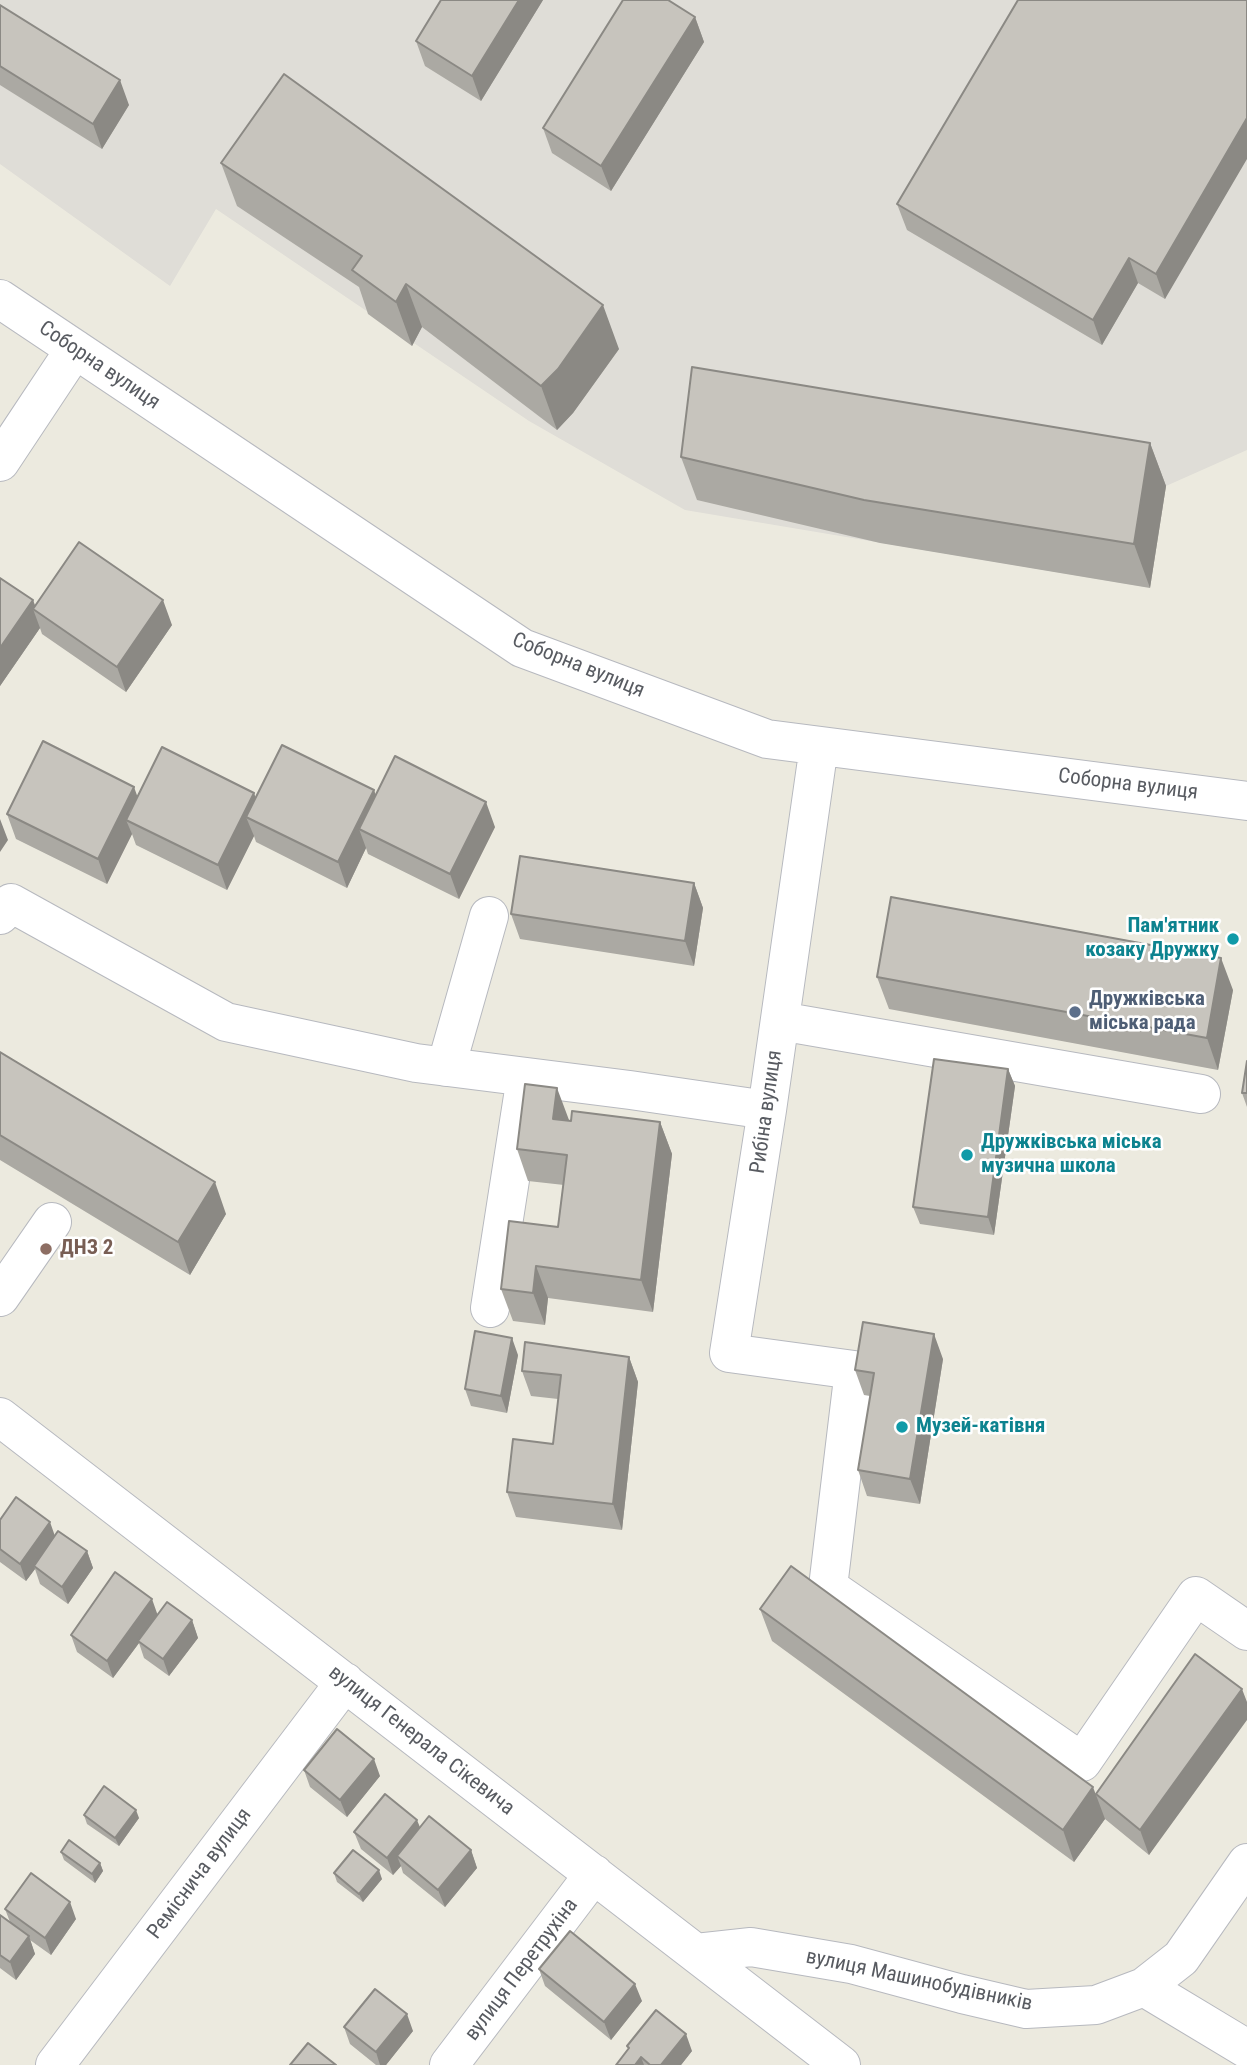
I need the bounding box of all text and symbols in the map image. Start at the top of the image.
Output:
street label: Соборна вулиця [34,316,164,416]
street label: Соборна вулиця [508,628,648,704]
street label: Соборна вулиця [1057,764,1199,806]
place label: Пам'ятник козаку Дружку [1085,914,1219,964]
marker: Пам'ятник козаку Дружку [1225,931,1241,947]
place label: Дружківська міська рада [1089,987,1205,1037]
marker: Дружківська міська рада [1067,1004,1083,1020]
street label: Рибіна вулиця [746,1049,788,1175]
place label: Дружківська міська музична школа [981,1130,1162,1180]
marker: Дружківська міська музична школа [959,1147,975,1163]
place label: ДНЗ 2 [60,1236,113,1262]
marker: ДНЗ 2 [38,1241,54,1257]
place label: Музей-катівня [916,1414,1045,1440]
marker: Музей-катівня [894,1419,910,1435]
street label: вулиця Генерала Сікевича [323,1661,519,1821]
street label: Реміснича вулиця [143,1804,257,1944]
street label: вулиця Перетрухіна [460,1894,584,2046]
street label: вулиця Машинобудівників [804,1945,1034,2017]

